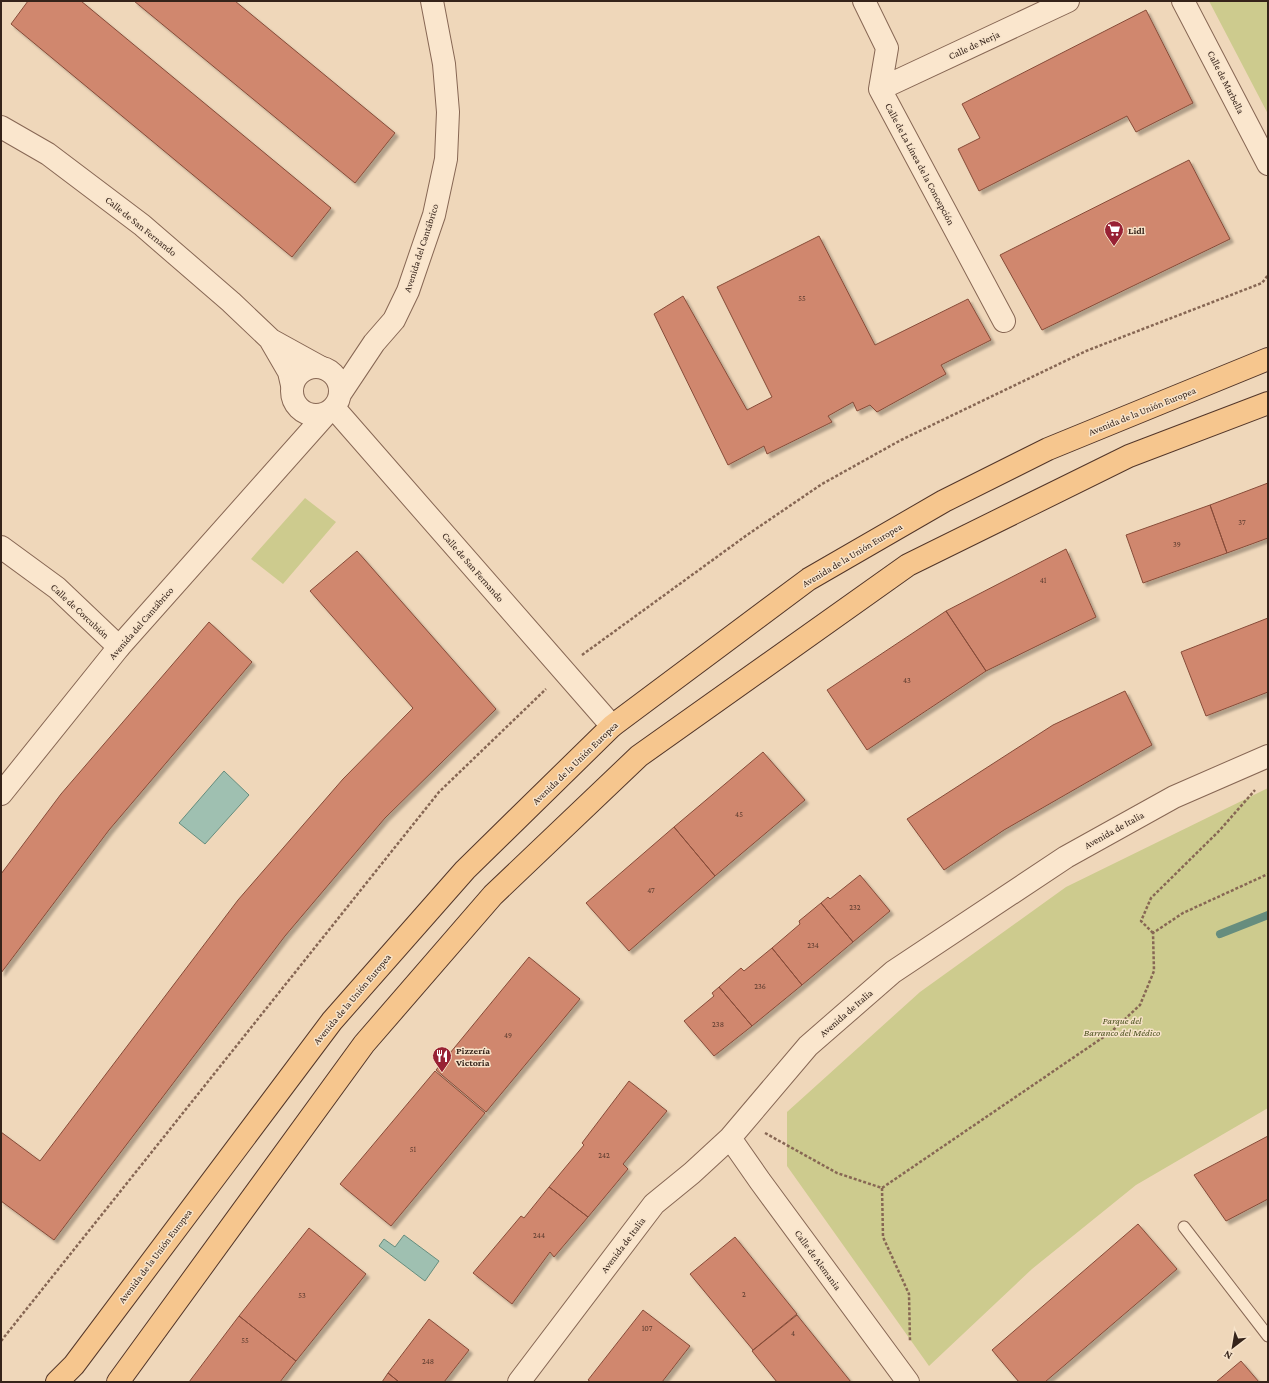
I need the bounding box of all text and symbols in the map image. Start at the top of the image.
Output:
street label: Calle de Nerja [947,28,1002,63]
street label: Calle de Marbella [1205,49,1247,116]
street label: Calle de La Línea de la Concepción [883,101,957,227]
street label: Calle de San Fernando [103,194,179,258]
street label: Avenida del Cantábrico [401,202,441,294]
supermarket icon: Lidl [1103,219,1125,247]
place label: Lidl [1128,225,1145,236]
house number: 55 [798,294,806,303]
street label: Avenida de la Unión Europea [1087,384,1198,438]
house number: 37 [1238,518,1246,527]
street label: Avenida de la Unión Europea [800,521,904,589]
street label: Calle de San Fernando [440,530,506,604]
house number: 39 [1173,540,1181,549]
house number: 41 [1040,576,1047,585]
street label: Calle de Corcubión [49,581,112,641]
street label: Avenida del Cantábrico [107,584,175,661]
house number: 43 [903,676,911,685]
street label: Avenida de la Unión Europea [530,719,620,807]
street label: Avenida de Italia [1082,809,1146,851]
house number: 45 [735,810,743,819]
house number: 47 [647,886,655,895]
house number: 232 [849,903,861,912]
house number: 234 [807,941,819,950]
street label: Avenida de la Unión Europea [311,951,393,1046]
house number: 236 [754,982,766,991]
street label: Avenida de Italia [817,987,875,1039]
park label: Parque del Barranco del Médico [1084,1015,1160,1038]
house number: 238 [712,1020,724,1029]
house number: 49 [504,1031,512,1040]
restaurant icon: Pizzería Victoria [431,1045,453,1073]
place label: Pizzería Victoria [455,1045,490,1068]
house number: 51 [410,1145,417,1154]
house number: 242 [598,1151,610,1160]
street label: Avenida de la Unión Europea [116,1207,194,1305]
street label: Avenida de Italia [599,1215,648,1275]
street label: Calle de Alemania [793,1228,844,1292]
house number: 244 [533,1231,545,1240]
house number: 2 [742,1290,746,1299]
house number: 53 [298,1291,306,1300]
house number: 107 [642,1324,653,1333]
north arrow [1213,1327,1253,1367]
house number: 4 [791,1329,795,1338]
house number: 55 [241,1336,249,1345]
text: N [1221,1348,1234,1363]
house number: 248 [422,1357,434,1366]

